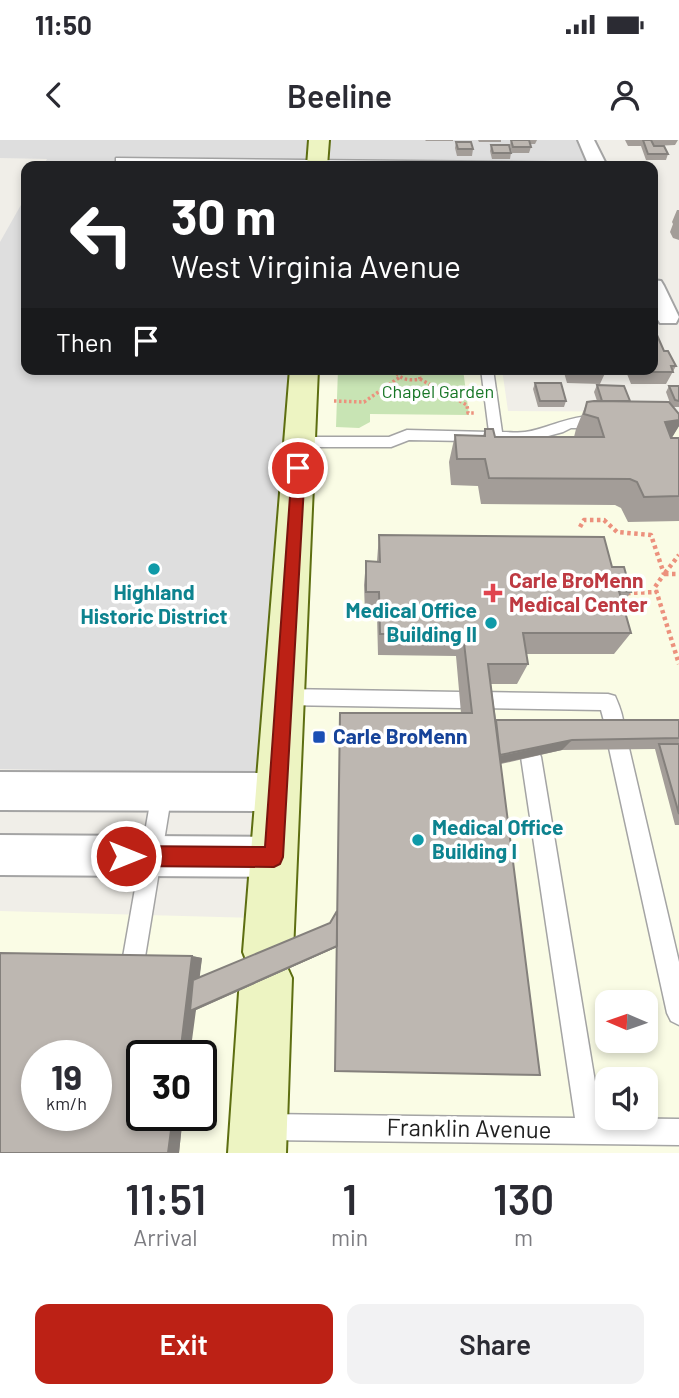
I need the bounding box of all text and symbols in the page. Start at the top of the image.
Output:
text: 11:50 [35,9,92,40]
icon: back [35,76,73,114]
text: Beeline [287,76,392,114]
icon: person [606,76,644,114]
text: 30 m [171,186,276,245]
icon: left [56,189,147,280]
text: West Virginia Avenue [171,246,461,284]
icon: arrive [127,322,165,360]
text: Then [56,326,113,357]
park label: Chapel Garden [382,380,494,402]
pin [268,438,328,498]
icon: arrive [279,449,317,487]
marker: Highland Historic District [146,561,162,577]
place label: Carle BroMenn Medical Center [509,567,647,616]
place label: Highland Historic District [81,579,227,628]
marker: Carle BroMenn Medical Center [483,583,503,603]
place label: Medical Office Building II [346,597,477,646]
marker: Medical Office Building II [483,615,499,631]
place label: Carle BroMenn [333,723,468,748]
marker: Carle BroMenn [311,729,327,745]
place label: Medical Office Building I [432,814,563,863]
position arrow [89,819,163,893]
marker: Medical Office Building I [410,832,426,848]
north arrow [595,990,658,1054]
map controls [595,990,658,1130]
speed limit sign: 30 [126,1040,217,1131]
text: 19 [51,1055,82,1097]
button: sound [595,1067,658,1130]
text: km/h [46,1092,87,1114]
street label: Franklin Avenue [386,1112,552,1143]
text: 11:51 [125,1173,206,1223]
text: 1 [342,1173,357,1223]
text: 130 [493,1173,554,1223]
text: Arrival [133,1223,198,1251]
text: min [331,1223,368,1251]
text: m [514,1223,533,1251]
button: Exit [35,1304,333,1384]
button: Share [347,1304,644,1384]

